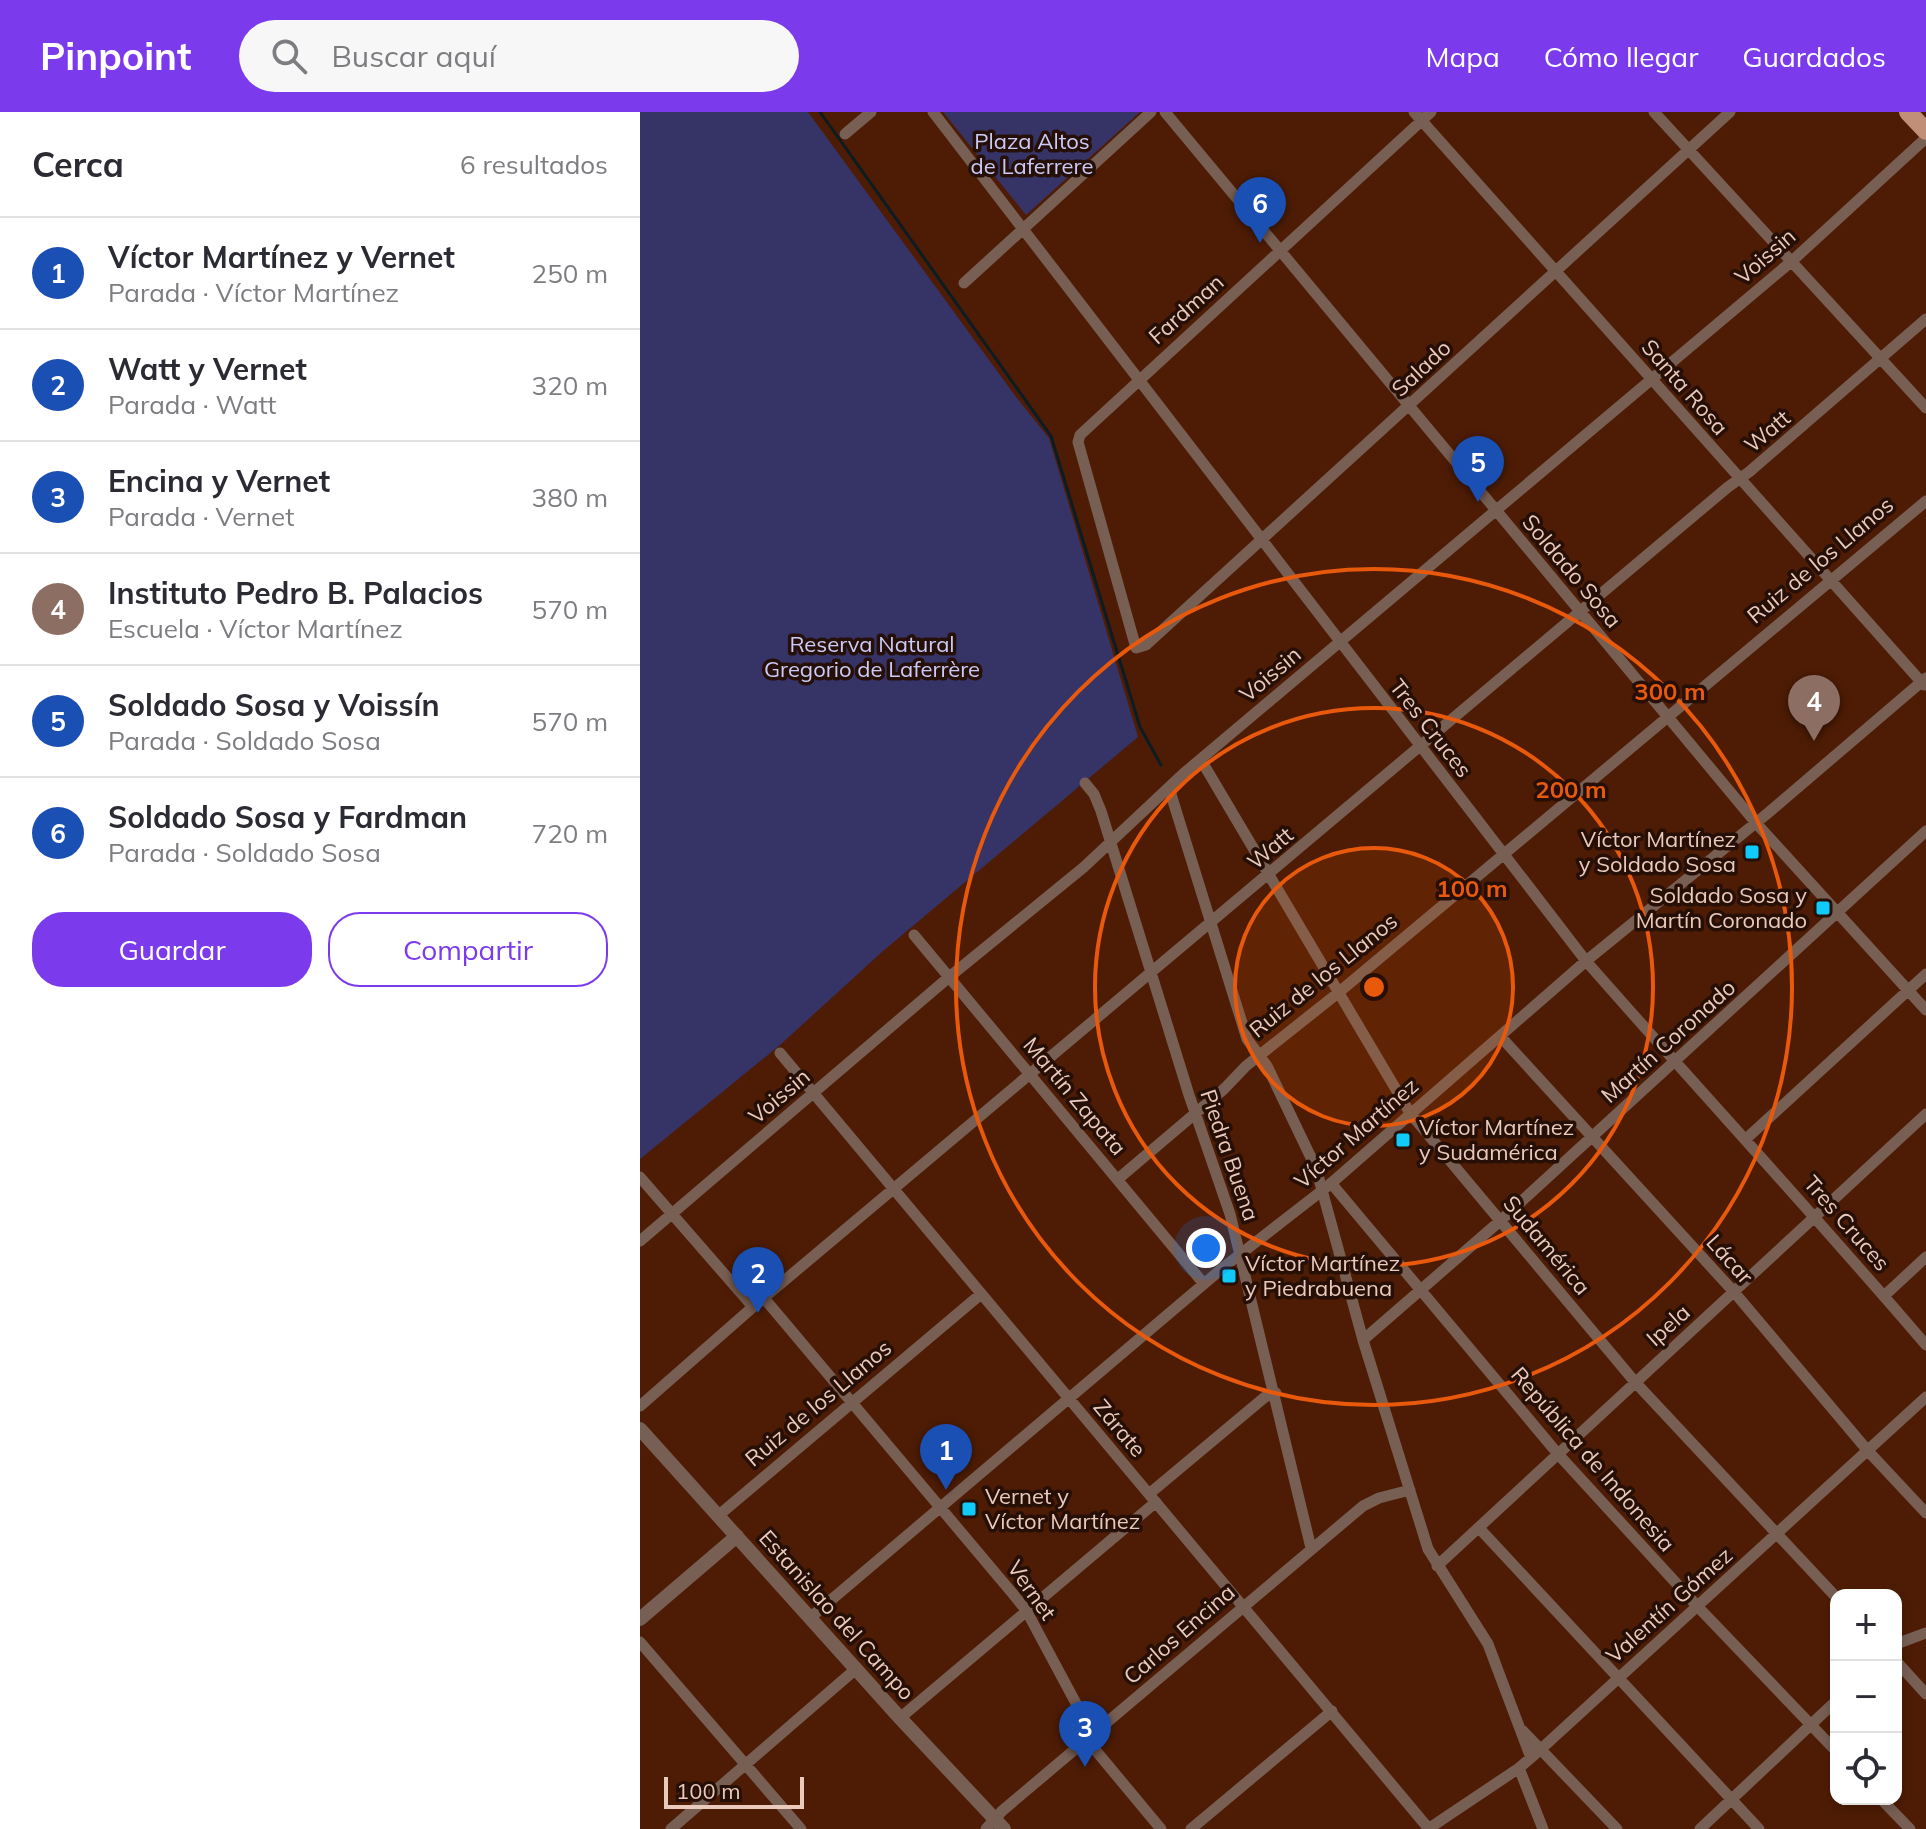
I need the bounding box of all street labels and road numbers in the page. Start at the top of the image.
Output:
street label: Voissin [1729,222,1801,290]
street label: Fardman [1143,268,1229,350]
street label: Santa Rosa [1636,333,1734,441]
street label: Salado [1385,334,1457,402]
street label: Watt [1738,404,1796,458]
street label: Ruiz de los Llanos [1741,491,1899,629]
street label: Soldado Sosa [1516,508,1628,634]
street label: Voissin [1233,640,1307,708]
street label: Tres Cruces [1384,673,1478,783]
street label: Watt [1241,821,1299,875]
street label: Ruiz de los Llanos [1243,907,1403,1043]
street label: Martín Coronado [1595,973,1741,1109]
street label: Martín Zapata [1017,1031,1133,1161]
street label: Voissin [742,1062,816,1130]
street label: Víctor Martínez [1288,1072,1424,1194]
street label: Piedra Buena [1194,1086,1266,1224]
street label: Tres Cruces [1798,1170,1896,1276]
street label: Sudamérica [1497,1190,1597,1300]
street label: Lácar [1700,1228,1760,1290]
street label: Ipela [1640,1298,1696,1352]
street label: Ruiz de los Llanos [739,1334,897,1472]
street label: República de Indonesia [1505,1361,1681,1557]
street label: Zárate [1088,1393,1152,1463]
street label: Estanislao del Campo [753,1524,921,1706]
street label: Valentín Gómez [1600,1541,1738,1669]
street label: Vernet [1001,1555,1063,1626]
street label: Carlos Encina [1118,1578,1240,1690]

